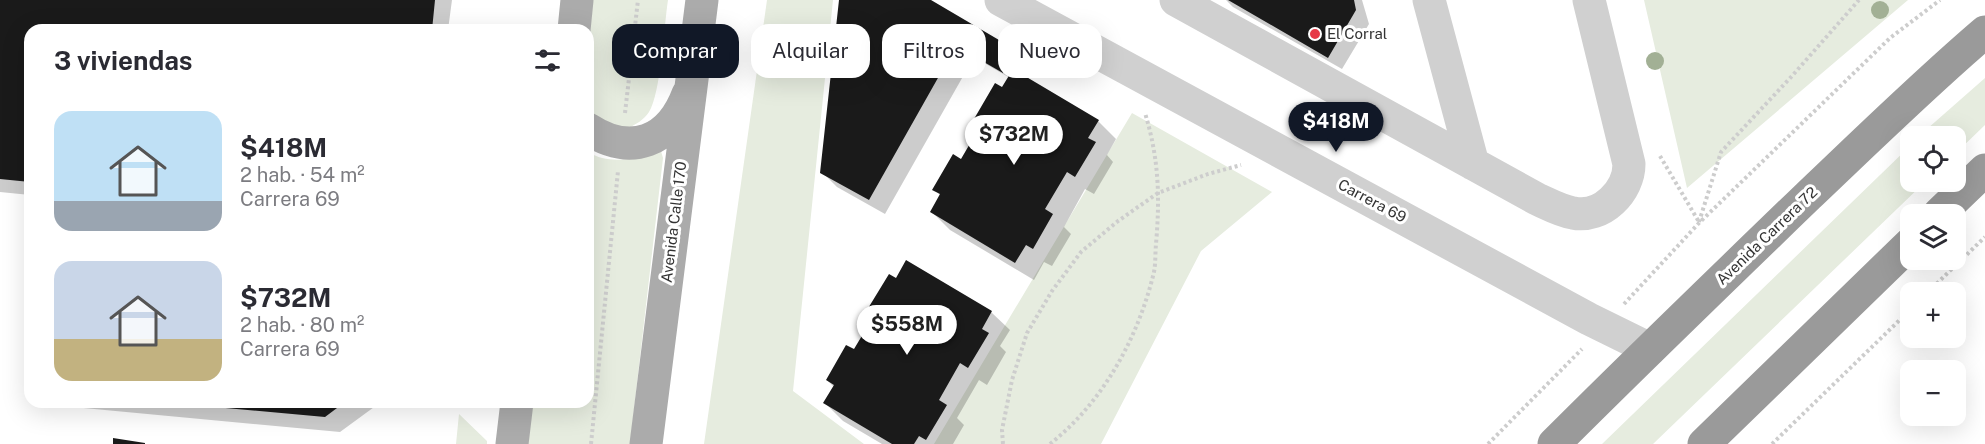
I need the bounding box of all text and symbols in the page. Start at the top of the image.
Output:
chip: Comprar [612,24,739,78]
chip: Alquilar [751,24,870,78]
chip: Filtros [882,24,986,78]
chip: Nuevo [998,24,1102,78]
place label: El Corral [1327,25,1387,42]
marker: El Corral [1308,27,1322,41]
icon: filters [531,44,564,77]
text: 3 viviendas [54,45,193,76]
pin: $418M [1294,102,1378,153]
text: $418M [1302,109,1370,133]
pin: $732M [972,115,1056,166]
text: $732M [979,122,1049,146]
map controls [1900,126,1966,426]
button: locate [1900,126,1966,192]
text: $418M [240,132,327,163]
icon: home [102,135,174,207]
street label: Avenida Calle 170 [658,160,689,284]
text: 2 hab. · 54 m² [240,163,365,187]
street label: Carrera 69 [1335,176,1409,226]
street label: Avenida Carrera 72 [1713,183,1820,288]
text: Carrera 69 [240,187,340,211]
button: layers [1900,204,1966,270]
text: $732M [240,282,331,313]
button: + [1900,282,1966,348]
icon: home [102,285,174,357]
pin: $558M [865,305,949,356]
text: $558M [871,312,943,336]
text: 2 hab. · 80 m² [240,313,364,337]
text: Carrera 69 [240,337,340,361]
button: − [1900,360,1966,426]

